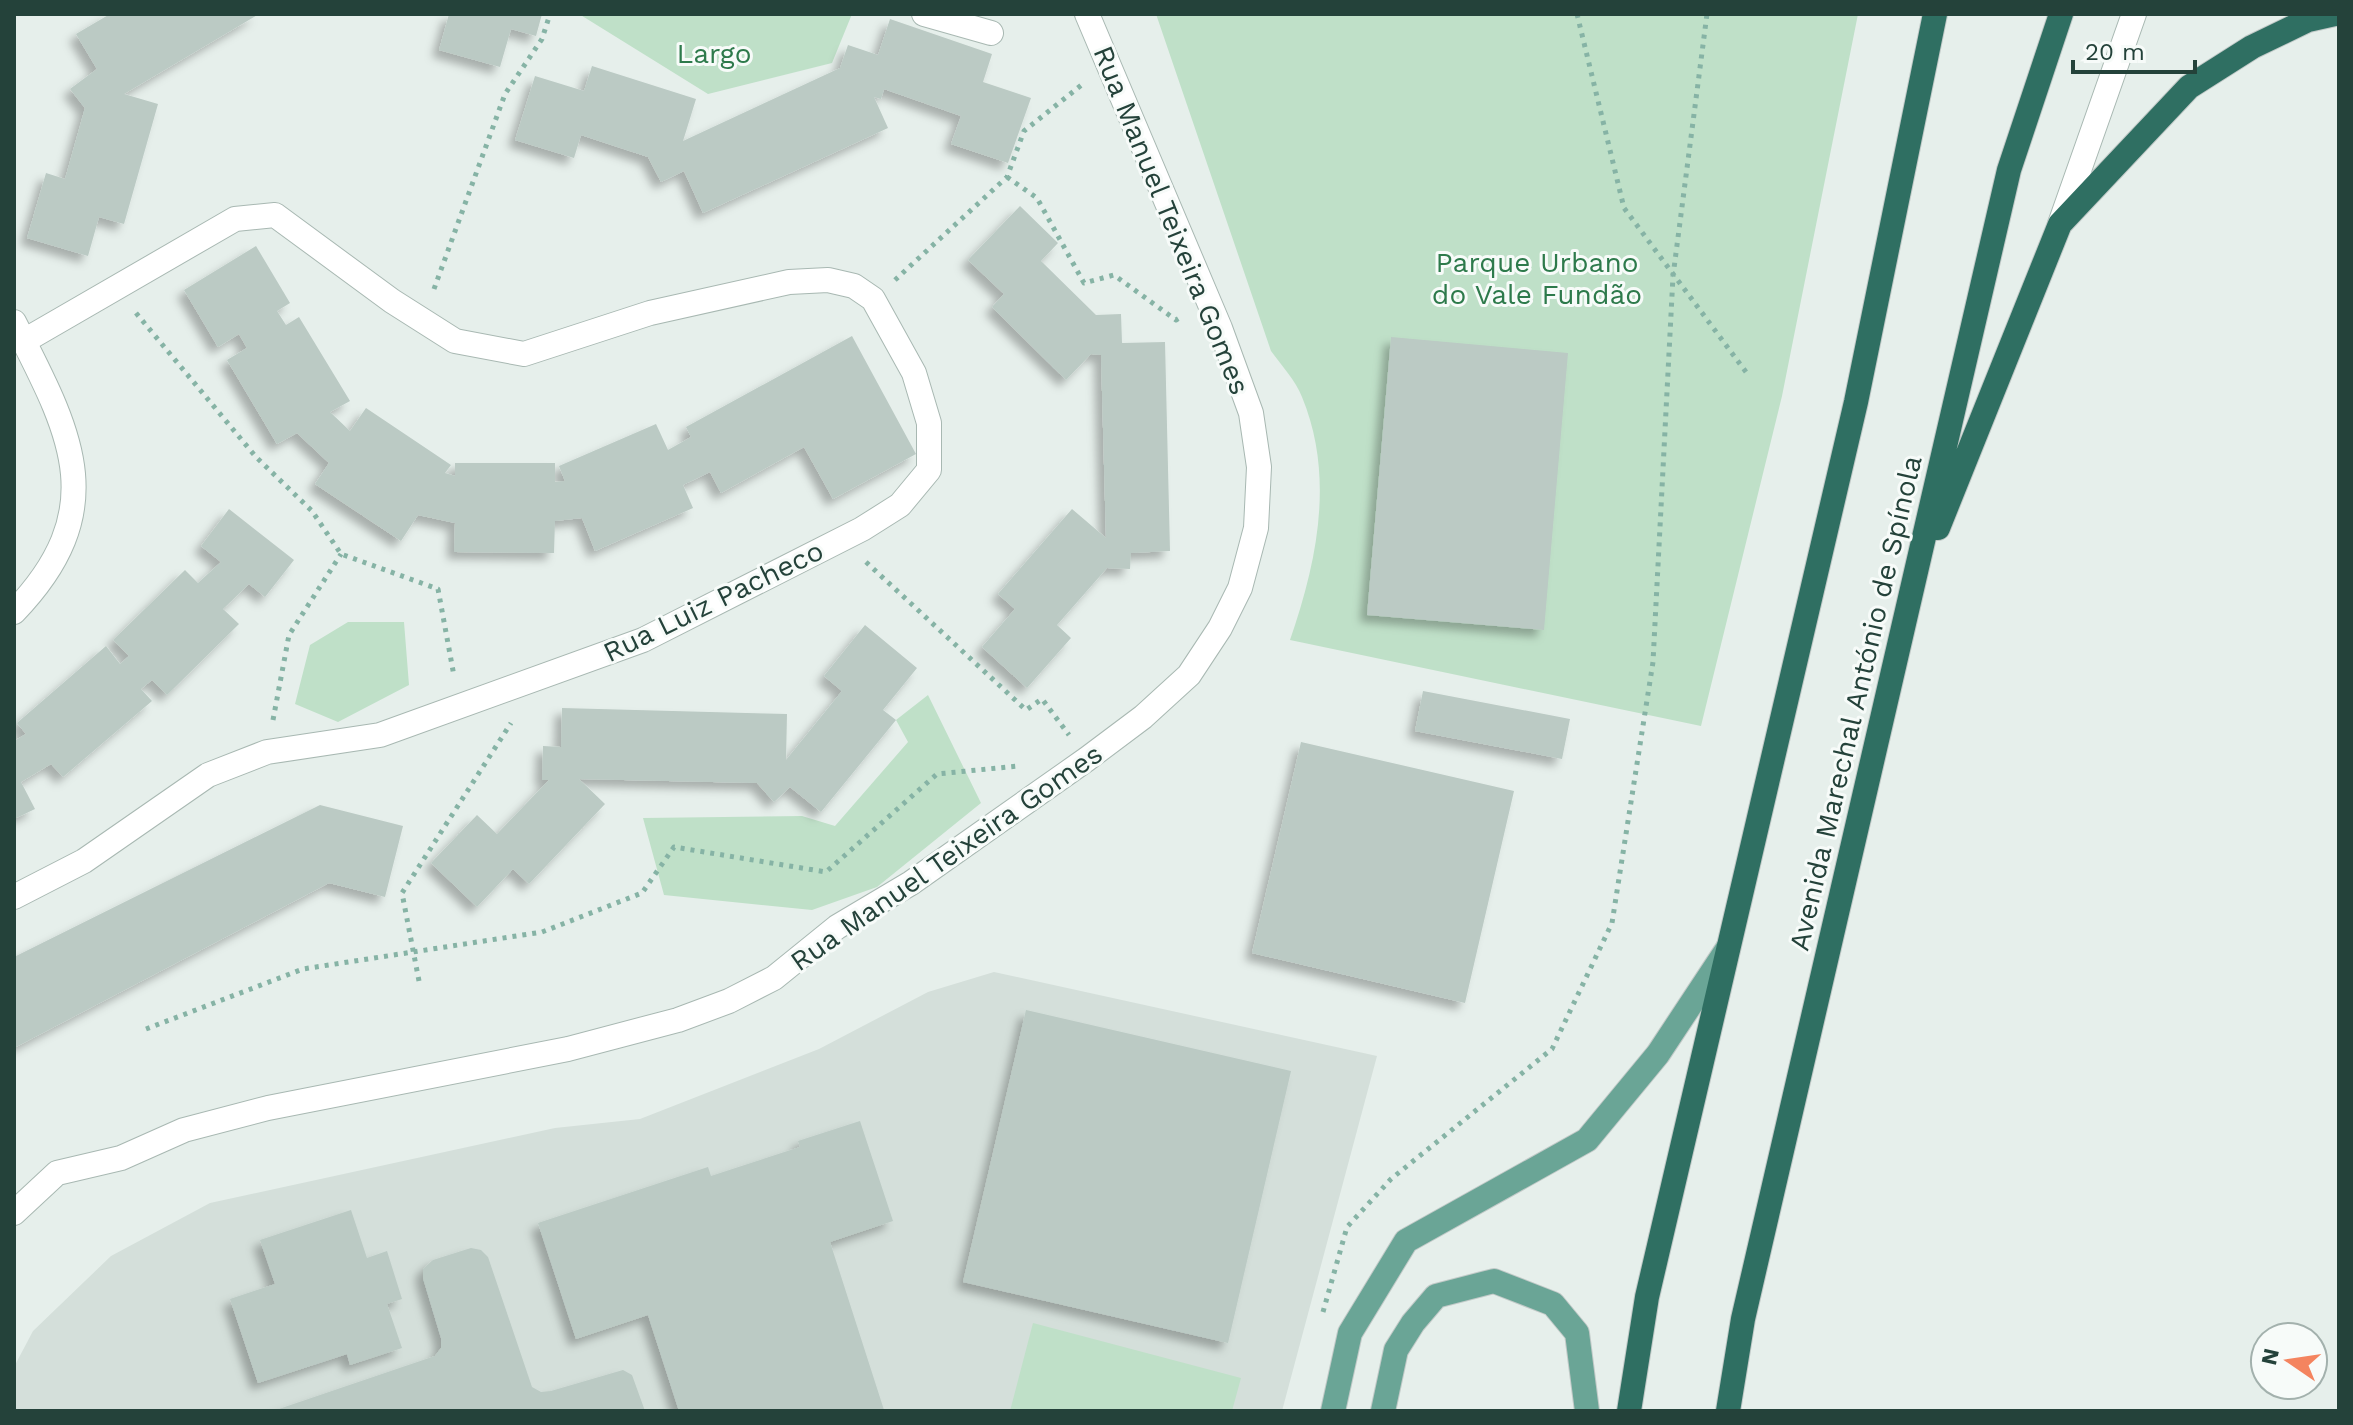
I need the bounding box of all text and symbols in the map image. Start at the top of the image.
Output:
scale bar [2073,24,2195,74]
park label: Largo [676,37,752,70]
text: 20 m [2085,38,2145,66]
street label: Rua Manuel Teixeira Gomes [1086,41,1257,399]
park label: Parque Urbano do Vale Fundão [1432,246,1642,311]
street label: Avenida Marechal António de Spínola [1782,452,1929,954]
street label: Rua Luiz Pacheco [598,534,829,669]
street label: Rua Manuel Teixeira Gomes [784,737,1108,978]
north arrow [2249,1321,2329,1401]
text: N [2256,1346,2284,1367]

